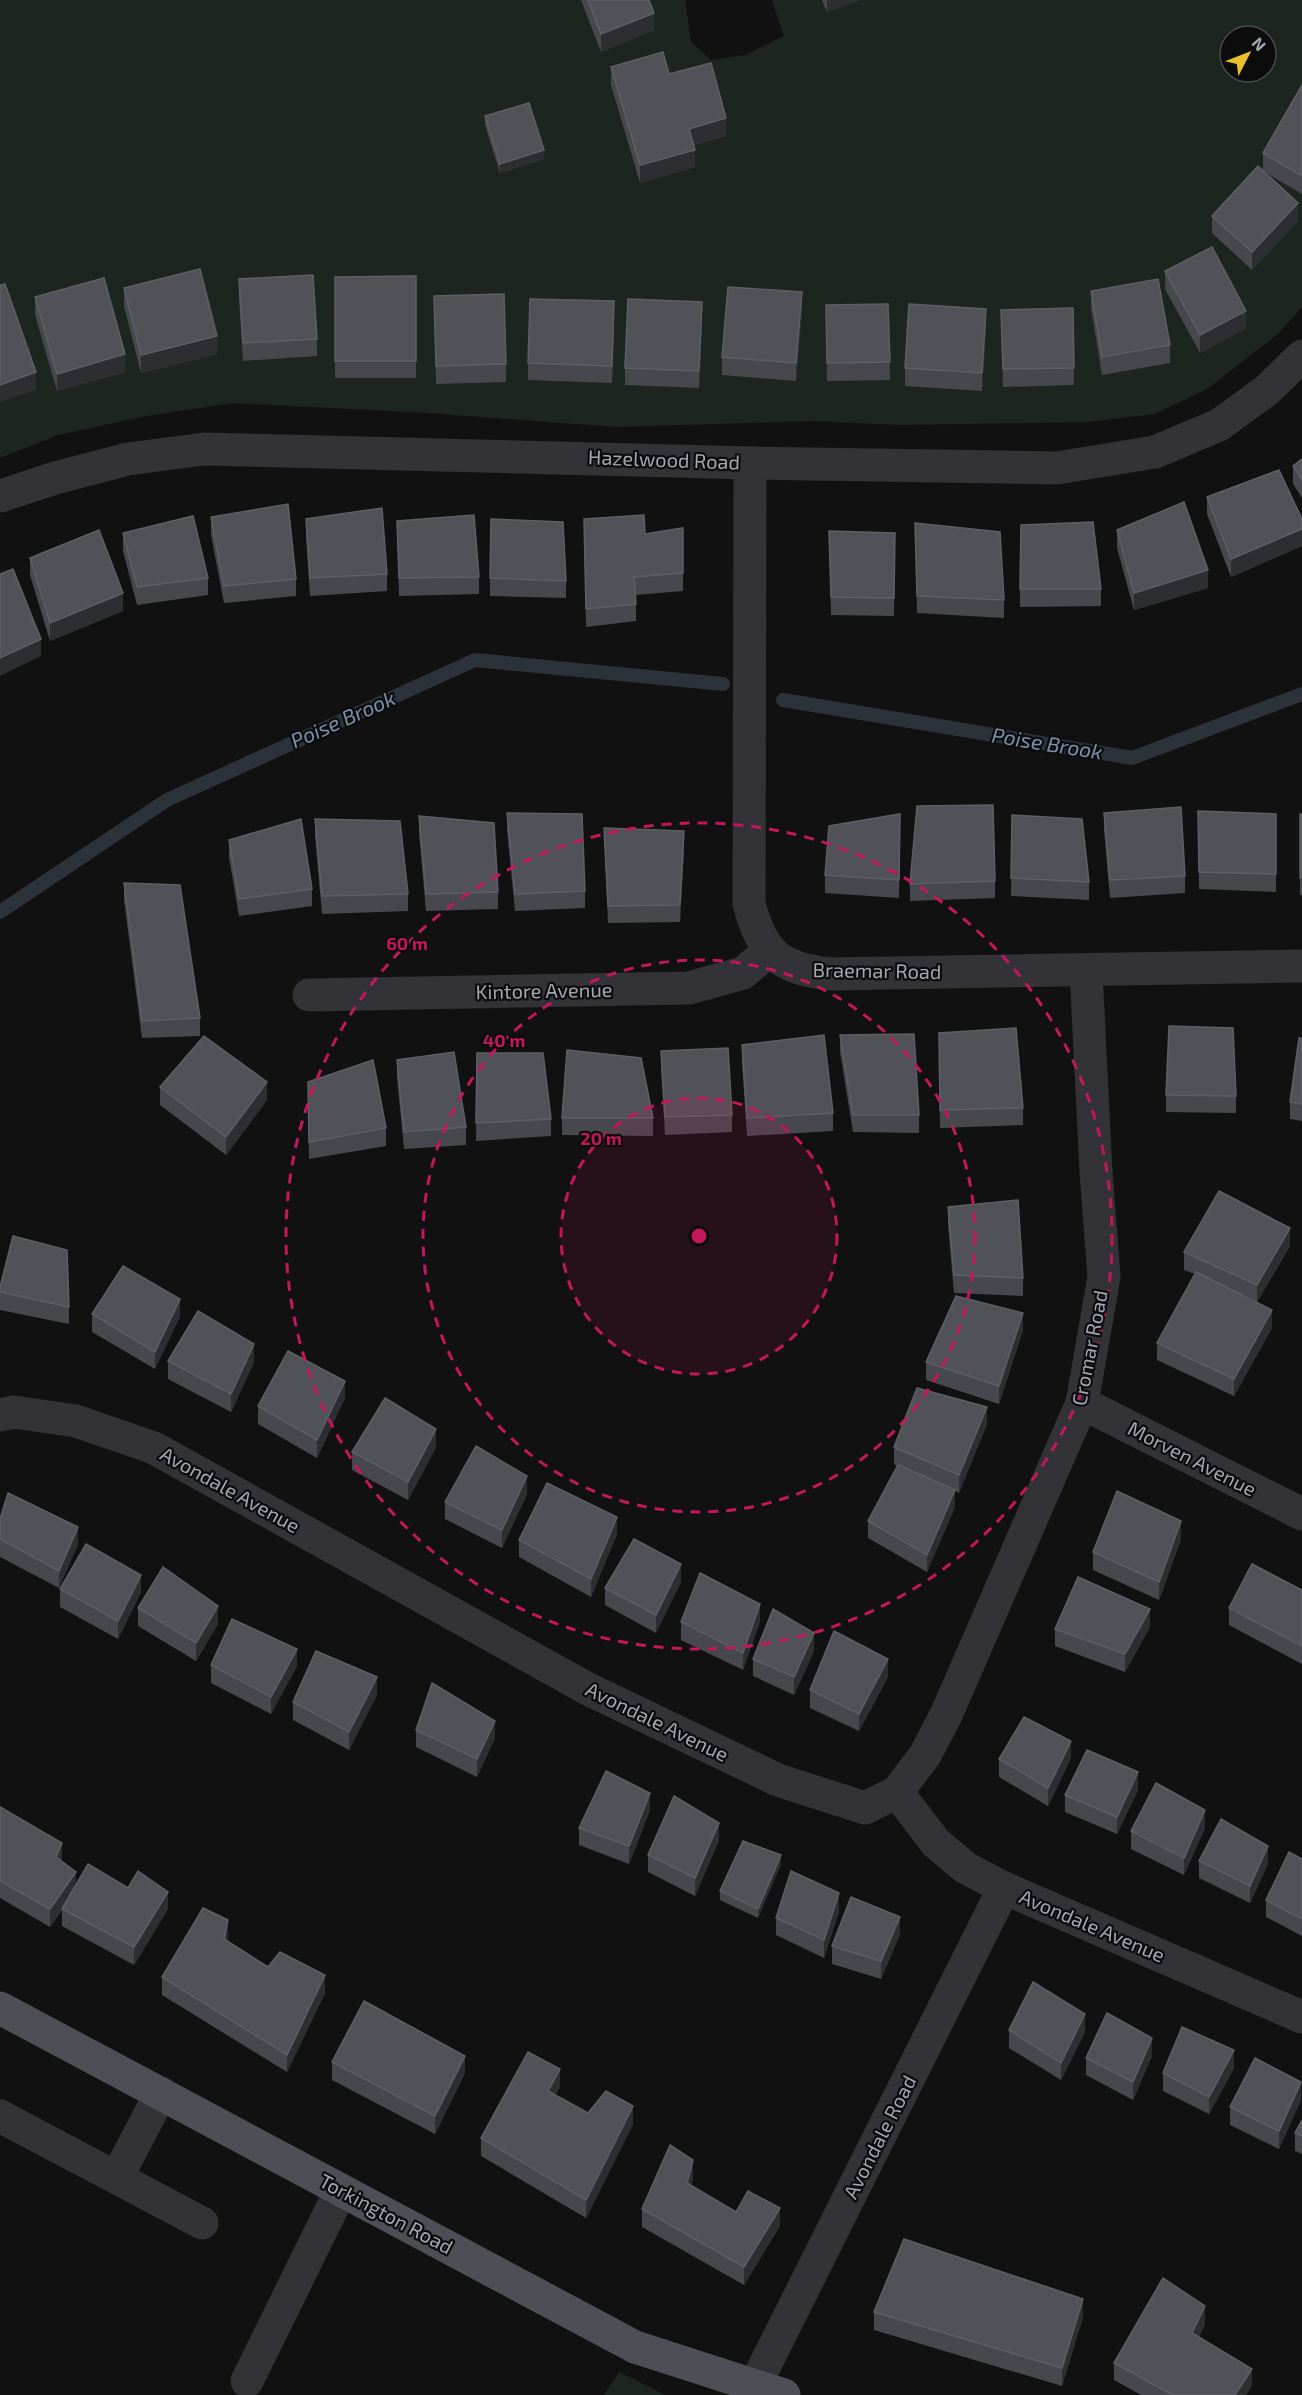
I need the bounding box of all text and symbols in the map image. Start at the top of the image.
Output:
north arrow [1218,24,1278,84]
text: N [1249,33,1270,54]
street label: Hazelwood Road [588,444,740,474]
water label: Poise Brook [286,684,399,753]
water label: Poise Brook [990,721,1104,764]
text: 60 m [386,932,428,954]
street label: Braemar Road [812,957,942,983]
street label: Kintore Avenue [475,977,613,1003]
text: 40 m [483,1029,525,1051]
text: 20 m [580,1127,622,1149]
centre of rings [689,1226,709,1246]
street label: Cromar Road [1066,1288,1112,1408]
street label: Morven Avenue [1124,1415,1261,1501]
street label: Avondale Avenue [157,1441,304,1537]
street label: Avondale Avenue [582,1676,733,1766]
street label: Avondale Avenue [1016,1884,1169,1967]
street label: Avondale Road [838,2071,920,2202]
street label: Torkington Road [316,2168,457,2258]

